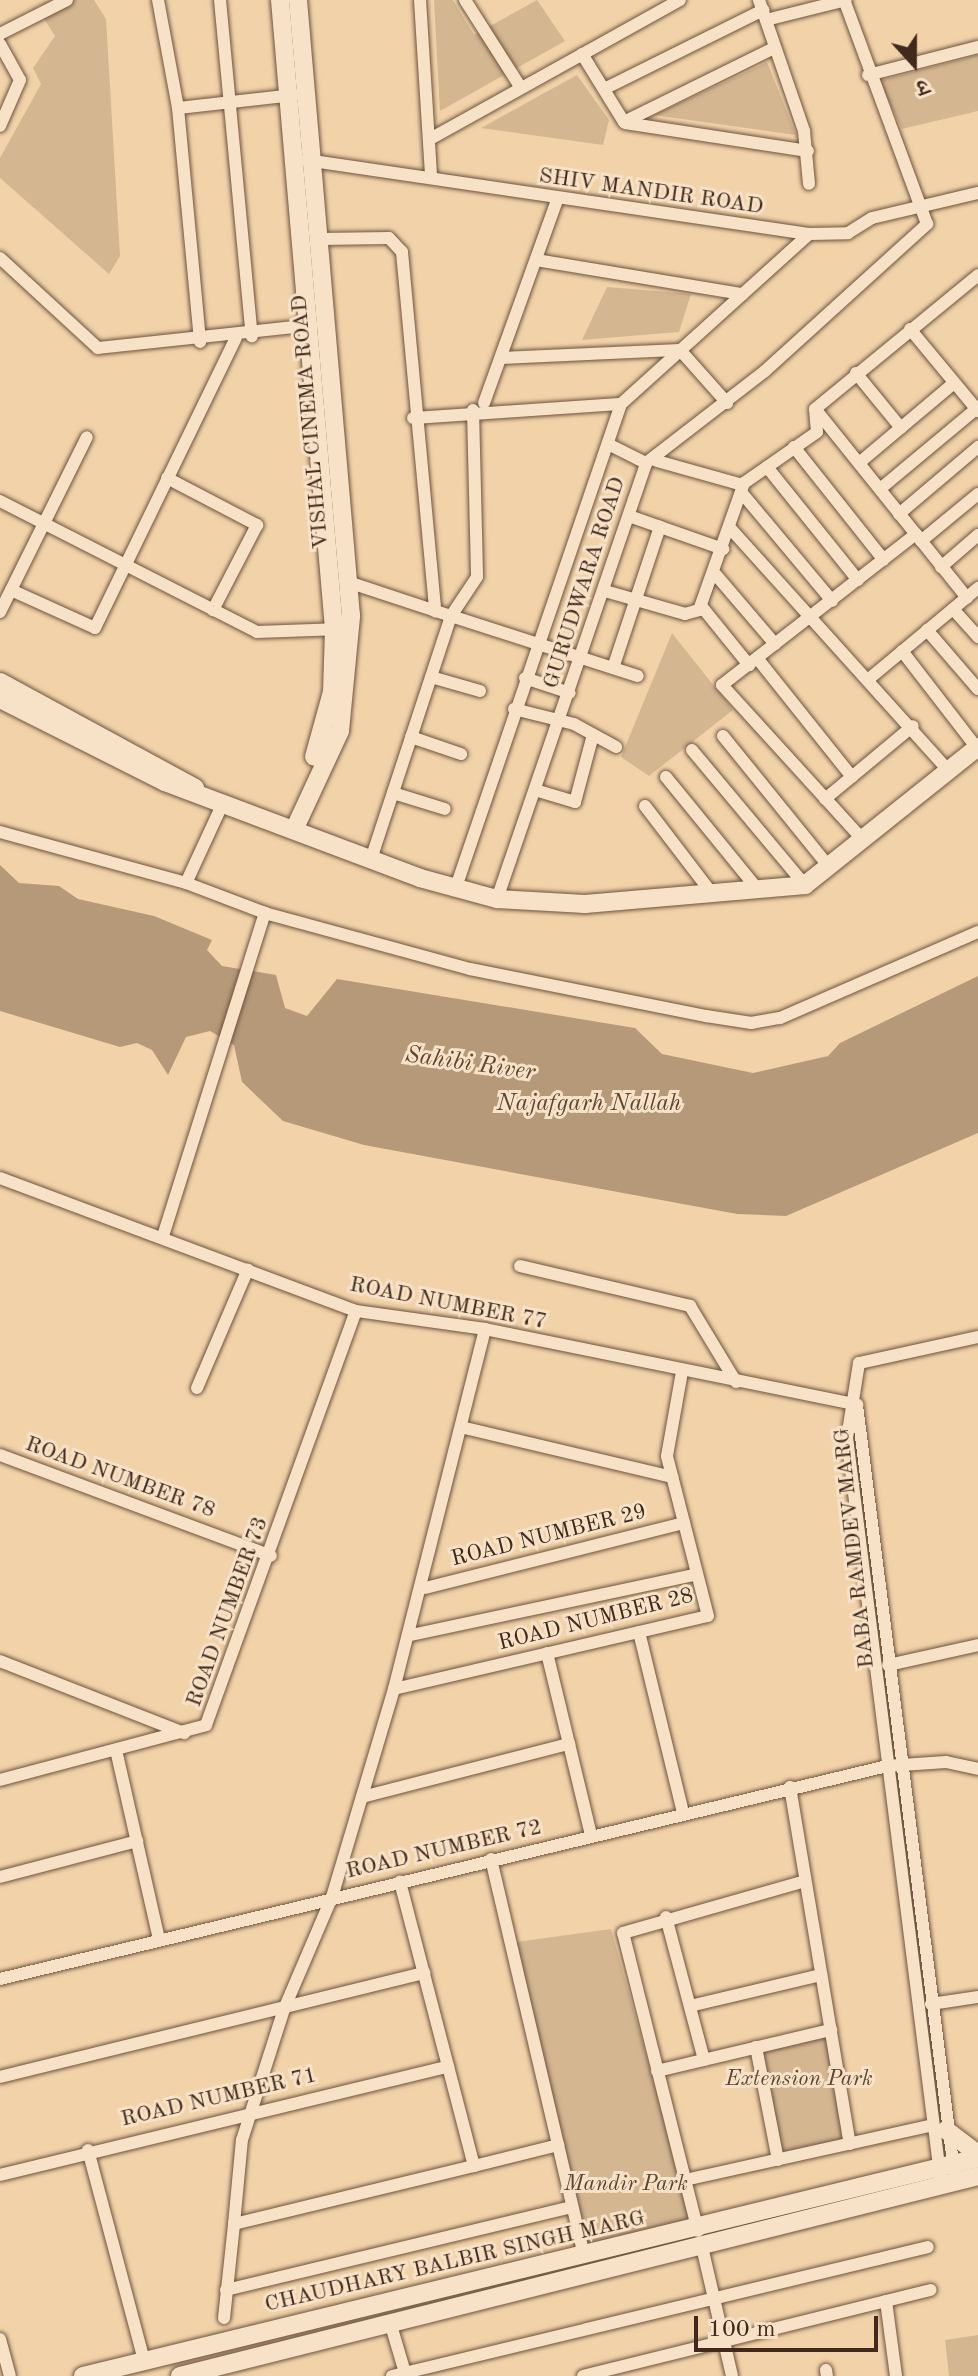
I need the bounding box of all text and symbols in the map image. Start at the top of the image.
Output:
north arrow [874,24,954,104]
text: उ [913,74,932,99]
street label: SHIV MANDIR ROAD [537,163,765,221]
street label: VISHAL CINEMA ROAD [287,294,335,550]
street label: GURUDWARA ROAD [538,474,632,692]
water label: Sahibi River [403,1042,537,1088]
water label: Najafgarh Nallah [497,1091,681,1119]
street label: ROAD NUMBER 77 [347,1272,549,1336]
street label: BABA RAMDEV MARG [829,1426,881,1670]
street label: ROAD NUMBER 78 [21,1431,219,1525]
street label: ROAD NUMBER 29 [449,1499,649,1573]
street label: ROAD NUMBER 73 [181,1513,275,1711]
street label: ROAD NUMBER 28 [496,1583,696,1657]
street label: ROAD NUMBER 72 [343,1815,545,1885]
street label: ROAD NUMBER 71 [118,2063,320,2133]
park label: Extension Park [725,2067,873,2093]
park label: Mandir Park [564,2172,688,2198]
street label: CHAUDHARY BALBIR SINGH MARG [262,2205,648,2319]
scale bar [698,2300,882,2350]
text: 100 m [708,2318,776,2342]

